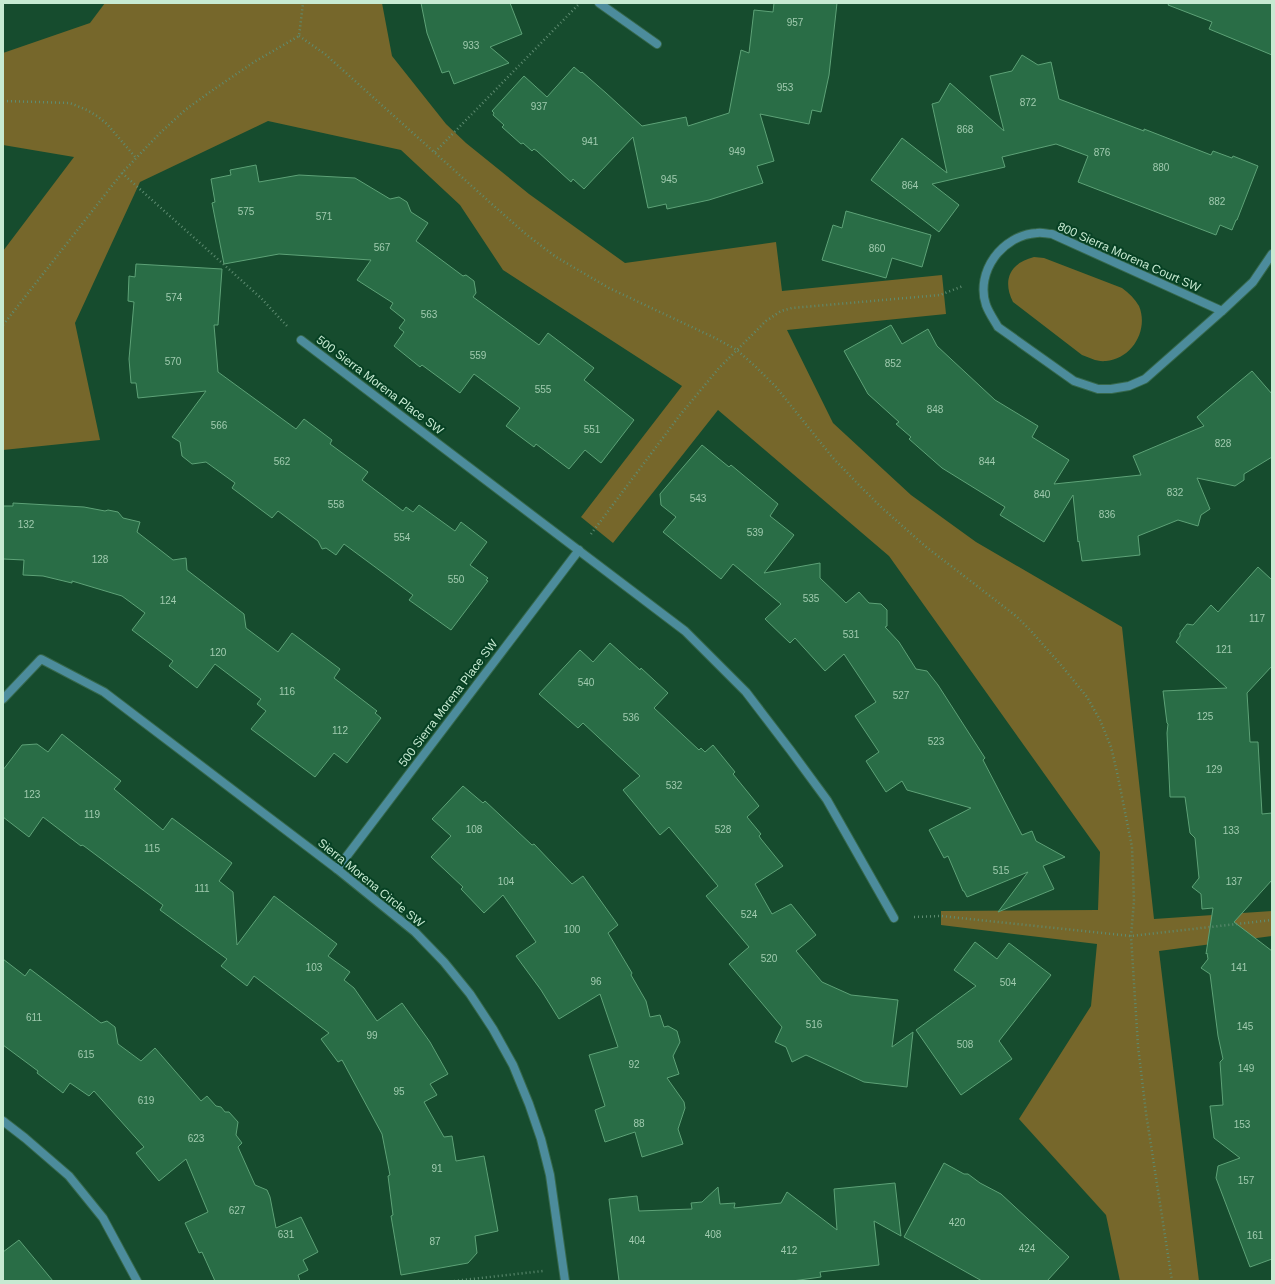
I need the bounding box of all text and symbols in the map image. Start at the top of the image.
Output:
house number: 957 [787,17,804,28]
house number: 933 [463,40,480,51]
house number: 953 [777,82,794,93]
house number: 872 [1020,97,1037,108]
house number: 937 [531,101,548,112]
house number: 868 [957,124,974,135]
house number: 941 [582,136,599,147]
house number: 949 [729,146,746,157]
house number: 876 [1094,147,1111,158]
house number: 880 [1153,162,1170,173]
house number: 945 [661,174,678,185]
house number: 864 [902,180,919,191]
house number: 882 [1209,196,1226,207]
house number: 575 [238,206,255,217]
house number: 571 [316,211,333,222]
street label: 800 Sierra Morena Court SW [1055,219,1203,295]
house number: 567 [374,242,391,253]
house number: 860 [869,243,886,254]
house number: 574 [166,292,183,303]
house number: 563 [421,309,438,320]
street label: 500 Sierra Morena Place SW [314,333,447,438]
house number: 559 [470,350,487,361]
house number: 570 [165,356,182,367]
house number: 852 [885,358,902,369]
house number: 555 [535,384,552,395]
house number: 848 [927,404,944,415]
house number: 566 [211,420,228,431]
house number: 551 [584,424,601,435]
house number: 828 [1215,438,1232,449]
house number: 562 [274,456,291,467]
house number: 844 [979,456,996,467]
house number: 832 [1167,487,1184,498]
house number: 840 [1034,489,1051,500]
house number: 543 [690,493,707,504]
house number: 558 [328,499,345,510]
house number: 836 [1099,509,1116,520]
house number: 132 [18,519,35,530]
house number: 539 [747,527,764,538]
house number: 554 [394,532,411,543]
house number: 128 [92,554,109,565]
house number: 550 [448,574,465,585]
house number: 535 [803,593,820,604]
house number: 124 [160,595,177,606]
house number: 117 [1249,613,1265,624]
house number: 531 [843,629,860,640]
street label: 500 Sierra Morena Place SW [396,636,501,769]
house number: 121 [1216,644,1233,655]
house number: 120 [210,647,227,658]
house number: 540 [578,677,595,688]
house number: 116 [279,686,295,697]
house number: 527 [893,690,910,701]
house number: 125 [1197,711,1214,722]
house number: 536 [623,712,640,723]
house number: 112 [332,725,348,736]
house number: 523 [928,736,945,747]
house number: 129 [1206,764,1223,775]
house number: 532 [666,780,683,791]
house number: 123 [24,789,41,800]
house number: 119 [84,809,100,820]
house number: 108 [466,824,483,835]
house number: 528 [715,824,732,835]
house number: 133 [1223,825,1240,836]
street label: Sierra Morena Circle SW [315,836,427,931]
house number: 115 [144,843,160,854]
house number: 515 [993,865,1010,876]
house number: 104 [498,876,515,887]
house number: 137 [1226,876,1243,887]
house number: 111 [194,883,210,894]
house number: 524 [741,909,758,920]
house number: 100 [564,924,581,935]
house number: 520 [761,953,778,964]
house number: 103 [306,962,323,973]
house number: 141 [1231,962,1248,973]
house number: 96 [590,976,602,987]
house number: 504 [1000,977,1017,988]
house number: 611 [26,1012,42,1023]
house number: 516 [806,1019,823,1030]
house number: 145 [1237,1021,1254,1032]
house number: 99 [366,1030,378,1041]
house number: 508 [957,1039,974,1050]
house number: 615 [78,1049,95,1060]
house number: 92 [628,1059,640,1070]
house number: 149 [1238,1063,1255,1074]
house number: 95 [393,1086,405,1097]
house number: 619 [138,1095,155,1106]
house number: 88 [633,1118,645,1129]
house number: 153 [1234,1119,1251,1130]
house number: 623 [188,1133,205,1144]
house number: 91 [431,1163,443,1174]
house number: 157 [1238,1175,1255,1186]
house number: 627 [229,1205,246,1216]
house number: 420 [949,1217,966,1228]
house number: 631 [278,1229,295,1240]
house number: 408 [705,1229,722,1240]
house number: 161 [1247,1230,1264,1241]
house number: 404 [629,1235,646,1246]
house number: 87 [429,1236,441,1247]
house number: 424 [1019,1243,1036,1254]
house number: 412 [781,1245,798,1256]

